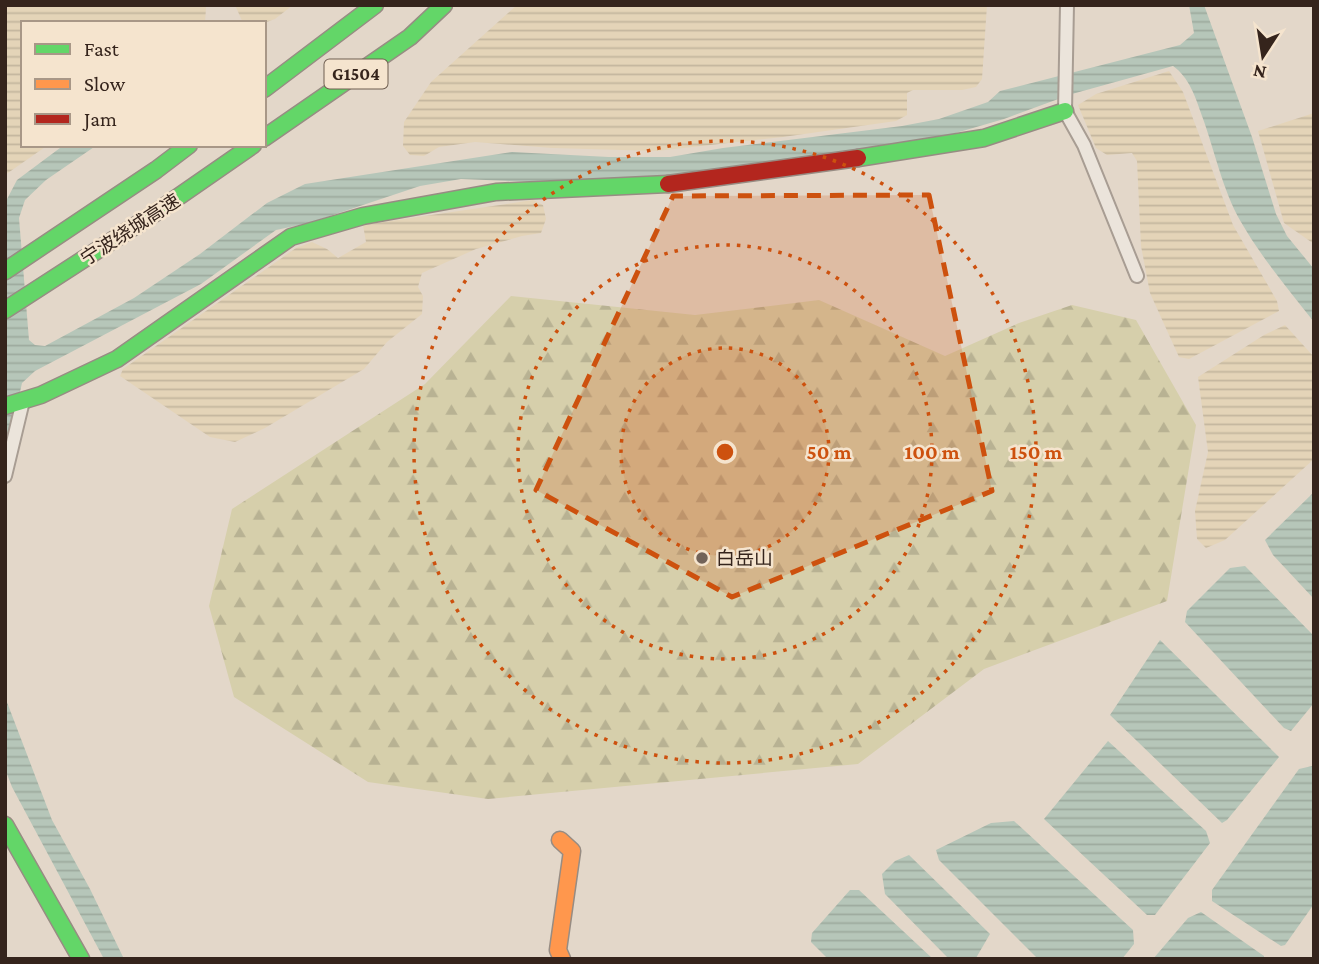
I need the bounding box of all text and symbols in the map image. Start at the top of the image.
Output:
legend [21,21,266,147]
north arrow [1228,21,1298,91]
text: Fast [84,37,120,61]
road number: G1504 [324,60,388,88]
text: N [1251,61,1268,84]
text: Slow [84,72,126,96]
text: Jam [82,107,117,131]
street label: 宁波绕城高速 [77,190,184,269]
centre of rings [713,440,737,464]
text: 50 m [807,440,852,464]
text: 100 m [904,440,960,464]
text: 150 m [1010,440,1063,464]
place label: 白岳山 [716,548,773,569]
marker: 白岳山 [694,550,710,566]

